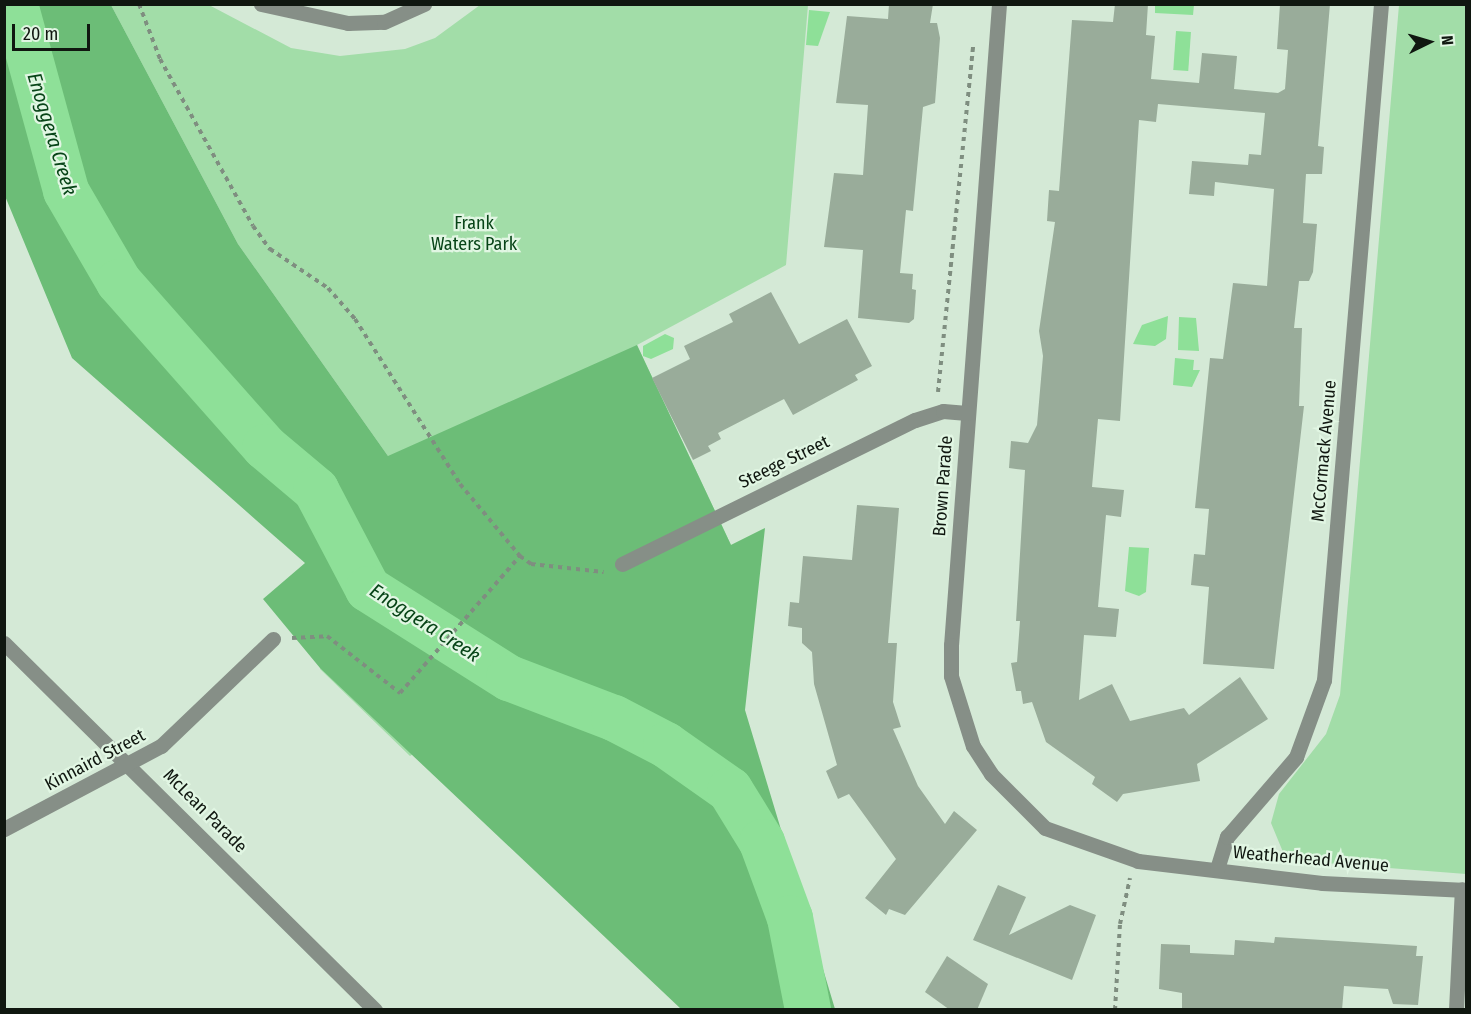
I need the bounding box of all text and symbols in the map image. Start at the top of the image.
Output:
scale bar [15,12,93,50]
north arrow [1399,12,1459,72]
text: 20 m [23,23,58,45]
text: N [1438,35,1457,46]
water label: Enoggera Creek [22,70,82,198]
park label: Frank Waters Park [431,213,517,256]
street label: McCormack Avenue [1307,379,1341,523]
street label: Steege Street [735,431,833,493]
street label: Brown Parade [929,435,957,537]
water label: Enoggera Creek [365,578,485,668]
street label: Kinnaird Street [41,725,149,795]
street label: McLean Parade [159,765,251,857]
street label: Weatherhead Avenue [1232,841,1390,877]

